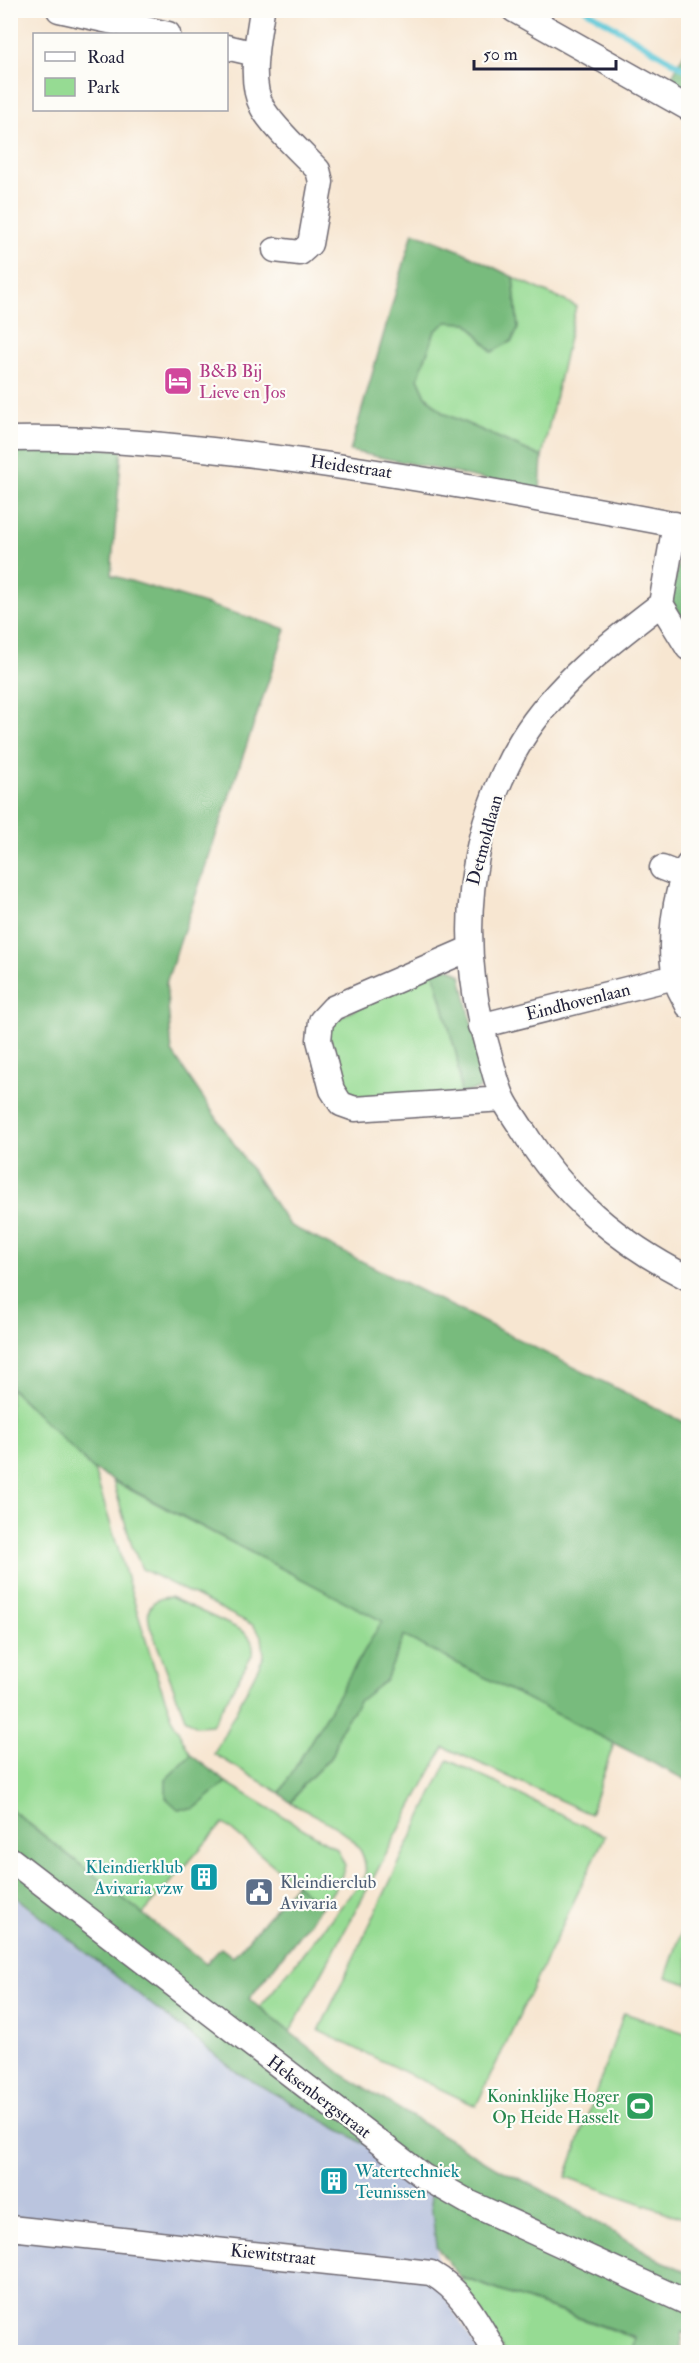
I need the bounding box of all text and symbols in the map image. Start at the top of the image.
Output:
legend [33,33,228,111]
scale bar [474,33,616,71]
text: 50 m [483,43,518,66]
text: Road [87,46,125,69]
text: Park [87,76,120,99]
place label: B&B Bij Lieve en Jos [199,360,286,404]
hotel icon: B&B Bij Lieve en Jos [162,365,194,397]
street label: Heidestraat [309,450,394,484]
street label: Detmoldlaan [462,792,508,888]
street label: Eindhovenlaan [523,978,633,1026]
place label: Kleindierklub Avivaria vzw [85,1856,184,1900]
building icon: Kleindierklub Avivaria vzw [188,1861,220,1893]
place label: Kleindierclub Avivaria [279,1871,376,1915]
public building icon: Kleindierclub Avivaria [243,1876,275,1908]
street label: Heksenbergstraat [262,2050,376,2144]
place label: Koninklijke Hoger Op Heide Hasselt [487,2085,619,2129]
sports icon: Koninklijke Hoger Op Heide Hasselt [624,2090,656,2122]
place label: Watertechniek Teunissen [354,2160,460,2204]
building icon: Watertechniek Teunissen [318,2165,350,2197]
street label: Kiewitstraat [229,2239,317,2271]

